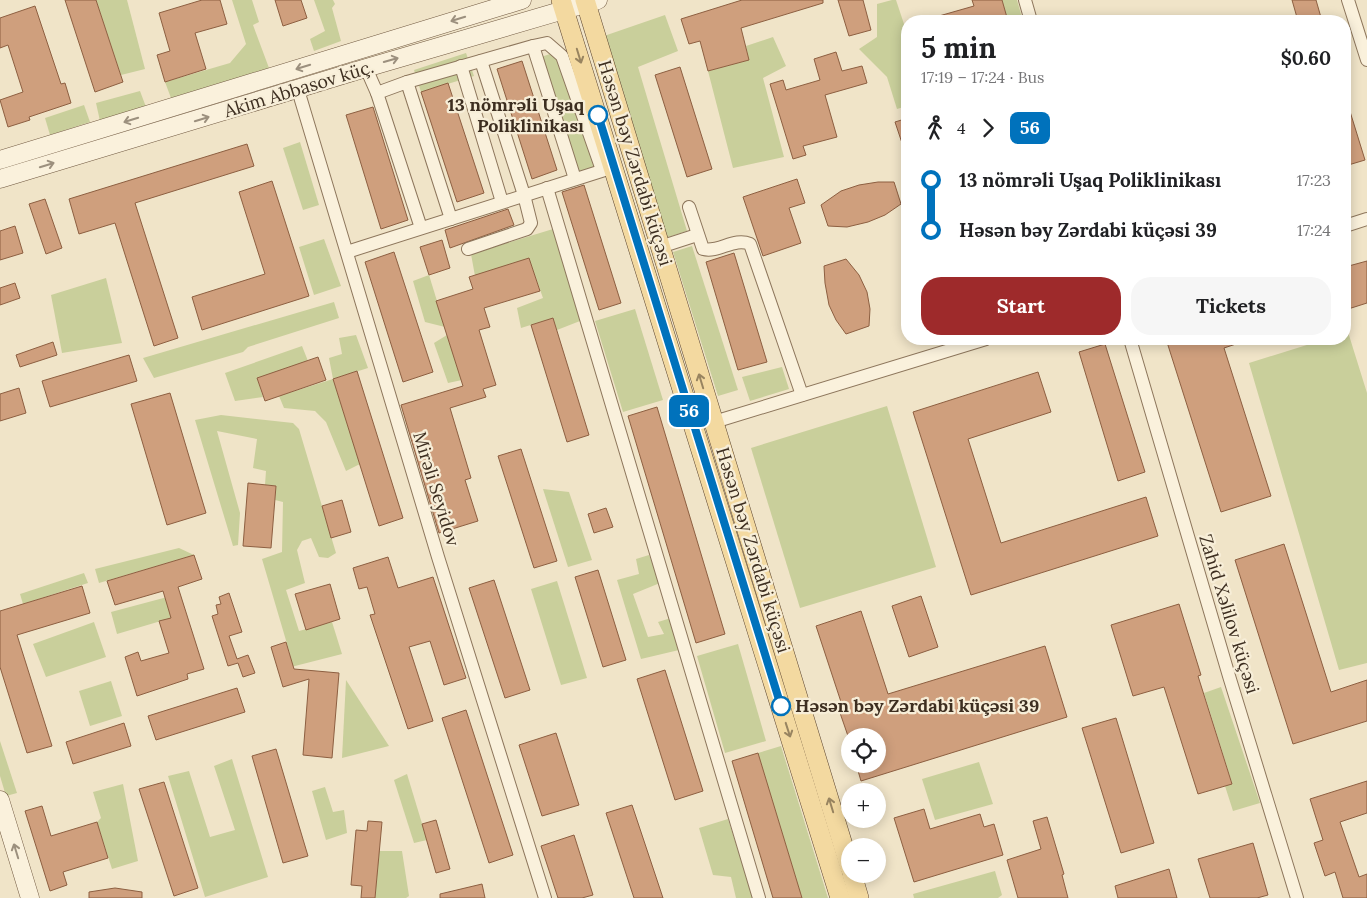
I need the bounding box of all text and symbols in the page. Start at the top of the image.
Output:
one-way arrow [451,15,467,24]
text: 5 min [921,30,996,66]
text: $0.60 [1281,46,1331,70]
one-way arrow [575,48,584,64]
street label: Akim Abbasov küç. [220,55,376,123]
one-way arrow [383,55,399,65]
street label: Həsən bəy Zərdabi küçəsi [593,57,678,268]
one-way arrow [296,63,311,72]
text: 17:19 – 17:24 · Bus [921,67,1044,87]
place label: 13 nömrəli Uşaq Poliklinikası [447,93,585,137]
marker: 13 nömrəli Uşaq Poliklinikası [588,105,608,125]
one-way arrow [194,113,210,123]
icon: walk [921,114,949,142]
icon: forward [974,114,1002,142]
one-way arrow [124,116,140,126]
text: 56 [1020,116,1040,139]
text: 4 [957,118,966,138]
one-way arrow [38,160,54,170]
text: 13 nömrəli Uşaq Poliklinikası [959,168,1221,192]
text: 17:23 [1297,170,1331,190]
text: Həsən bəy Zərdabi küçəsi 39 [959,218,1217,242]
text: 17:24 [1297,220,1331,240]
button: Start [921,277,1121,335]
button: Tickets [1131,277,1331,335]
one-way arrow [696,374,706,390]
line badge: 56 [666,395,712,427]
text: 56 [679,399,699,422]
street label: Mirəli Seyidov [408,429,465,550]
street label: Həsən bəy Zərdabi küçəsi [711,444,796,655]
street label: Zahid Xəlilov küçəsi [1194,531,1265,696]
place label: Həsən bəy Zərdabi küçəsi 39 [795,694,1039,717]
marker: Həsən bəy Zərdabi küçəsi 39 [771,696,791,716]
one-way arrow [784,721,794,737]
map controls [841,728,886,883]
button: locate [841,728,886,773]
button: + [841,783,886,828]
one-way arrow [825,797,835,813]
button: − [841,838,886,883]
one-way arrow [11,844,20,860]

